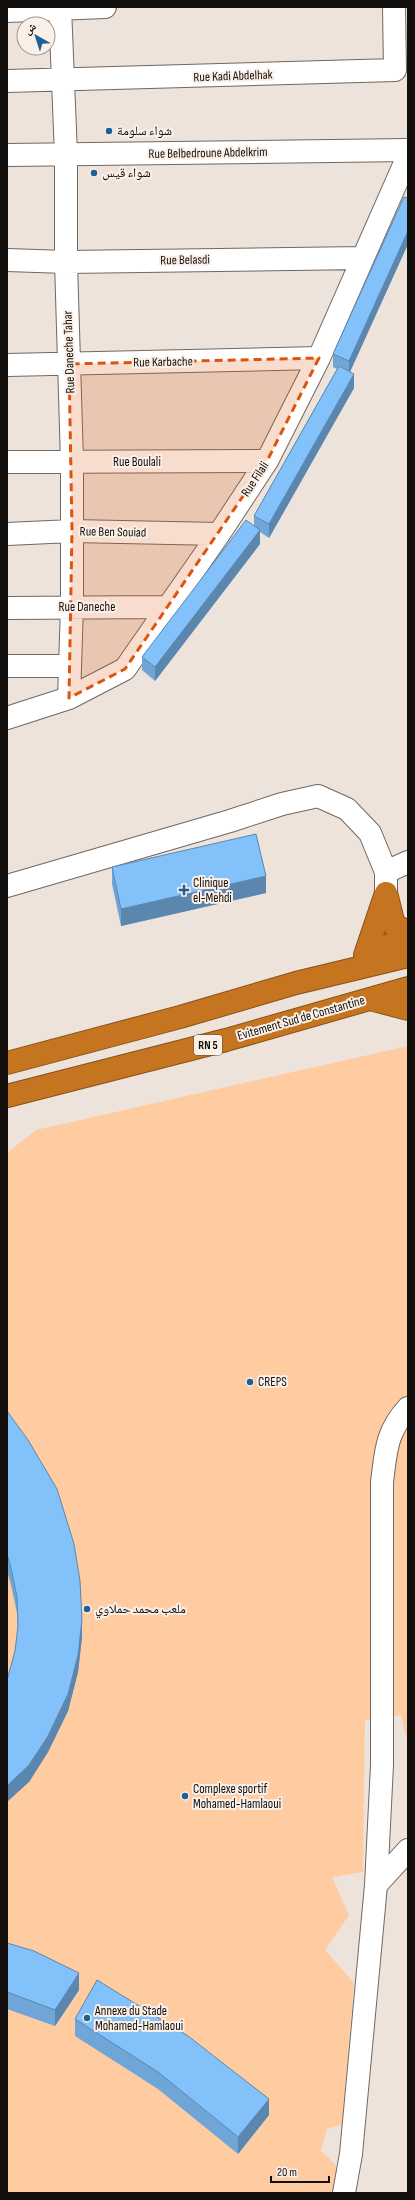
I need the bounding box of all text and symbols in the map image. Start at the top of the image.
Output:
north arrow [16,16,56,56]
text: ش [21,20,40,38]
street label: Rue Kadi Abdelhak [193,67,273,85]
place label: شواء سلومة [117,123,172,139]
marker: شواء سلومة [104,126,114,136]
street label: Rue Belbedroune Abdelkrim [148,144,268,162]
place label: شواء قيس [102,165,151,181]
marker: شواء قيس [89,168,99,178]
street label: Rue Belasdi [160,252,210,268]
street label: Rue Daneche Tahar [60,310,78,394]
street label: Rue Karbache [133,353,193,371]
street label: Rue Boulali [113,454,161,470]
street label: Rue Filali [238,458,272,500]
street label: Rue Ben Souiad [80,523,146,541]
street label: Rue Daneche [59,599,115,615]
place label: Clinique el-Mehdi [193,875,232,906]
marker: Clinique el-Mehdi [178,884,190,896]
street label: Evitement Sud de Constantine [235,992,367,1044]
road number: RN 5 [194,1035,222,1055]
place label: CREPS [258,1374,287,1390]
marker: CREPS [245,1377,255,1387]
place label: ملعب محمد حملاوي [95,1601,186,1619]
marker: ملعب محمد حملاوي [82,1604,92,1614]
place label: Complexe sportif Mohamed-Hamlaoui [193,1781,281,1812]
marker: Complexe sportif Mohamed-Hamlaoui [180,1791,190,1801]
place label: Annexe du Stade Mohamed-Hamlaoui [94,2003,183,2034]
marker: Annexe du Stade Mohamed-Hamlaoui [82,2013,92,2023]
scale bar [271,2158,329,2184]
text: 20 m [277,2165,297,2180]

